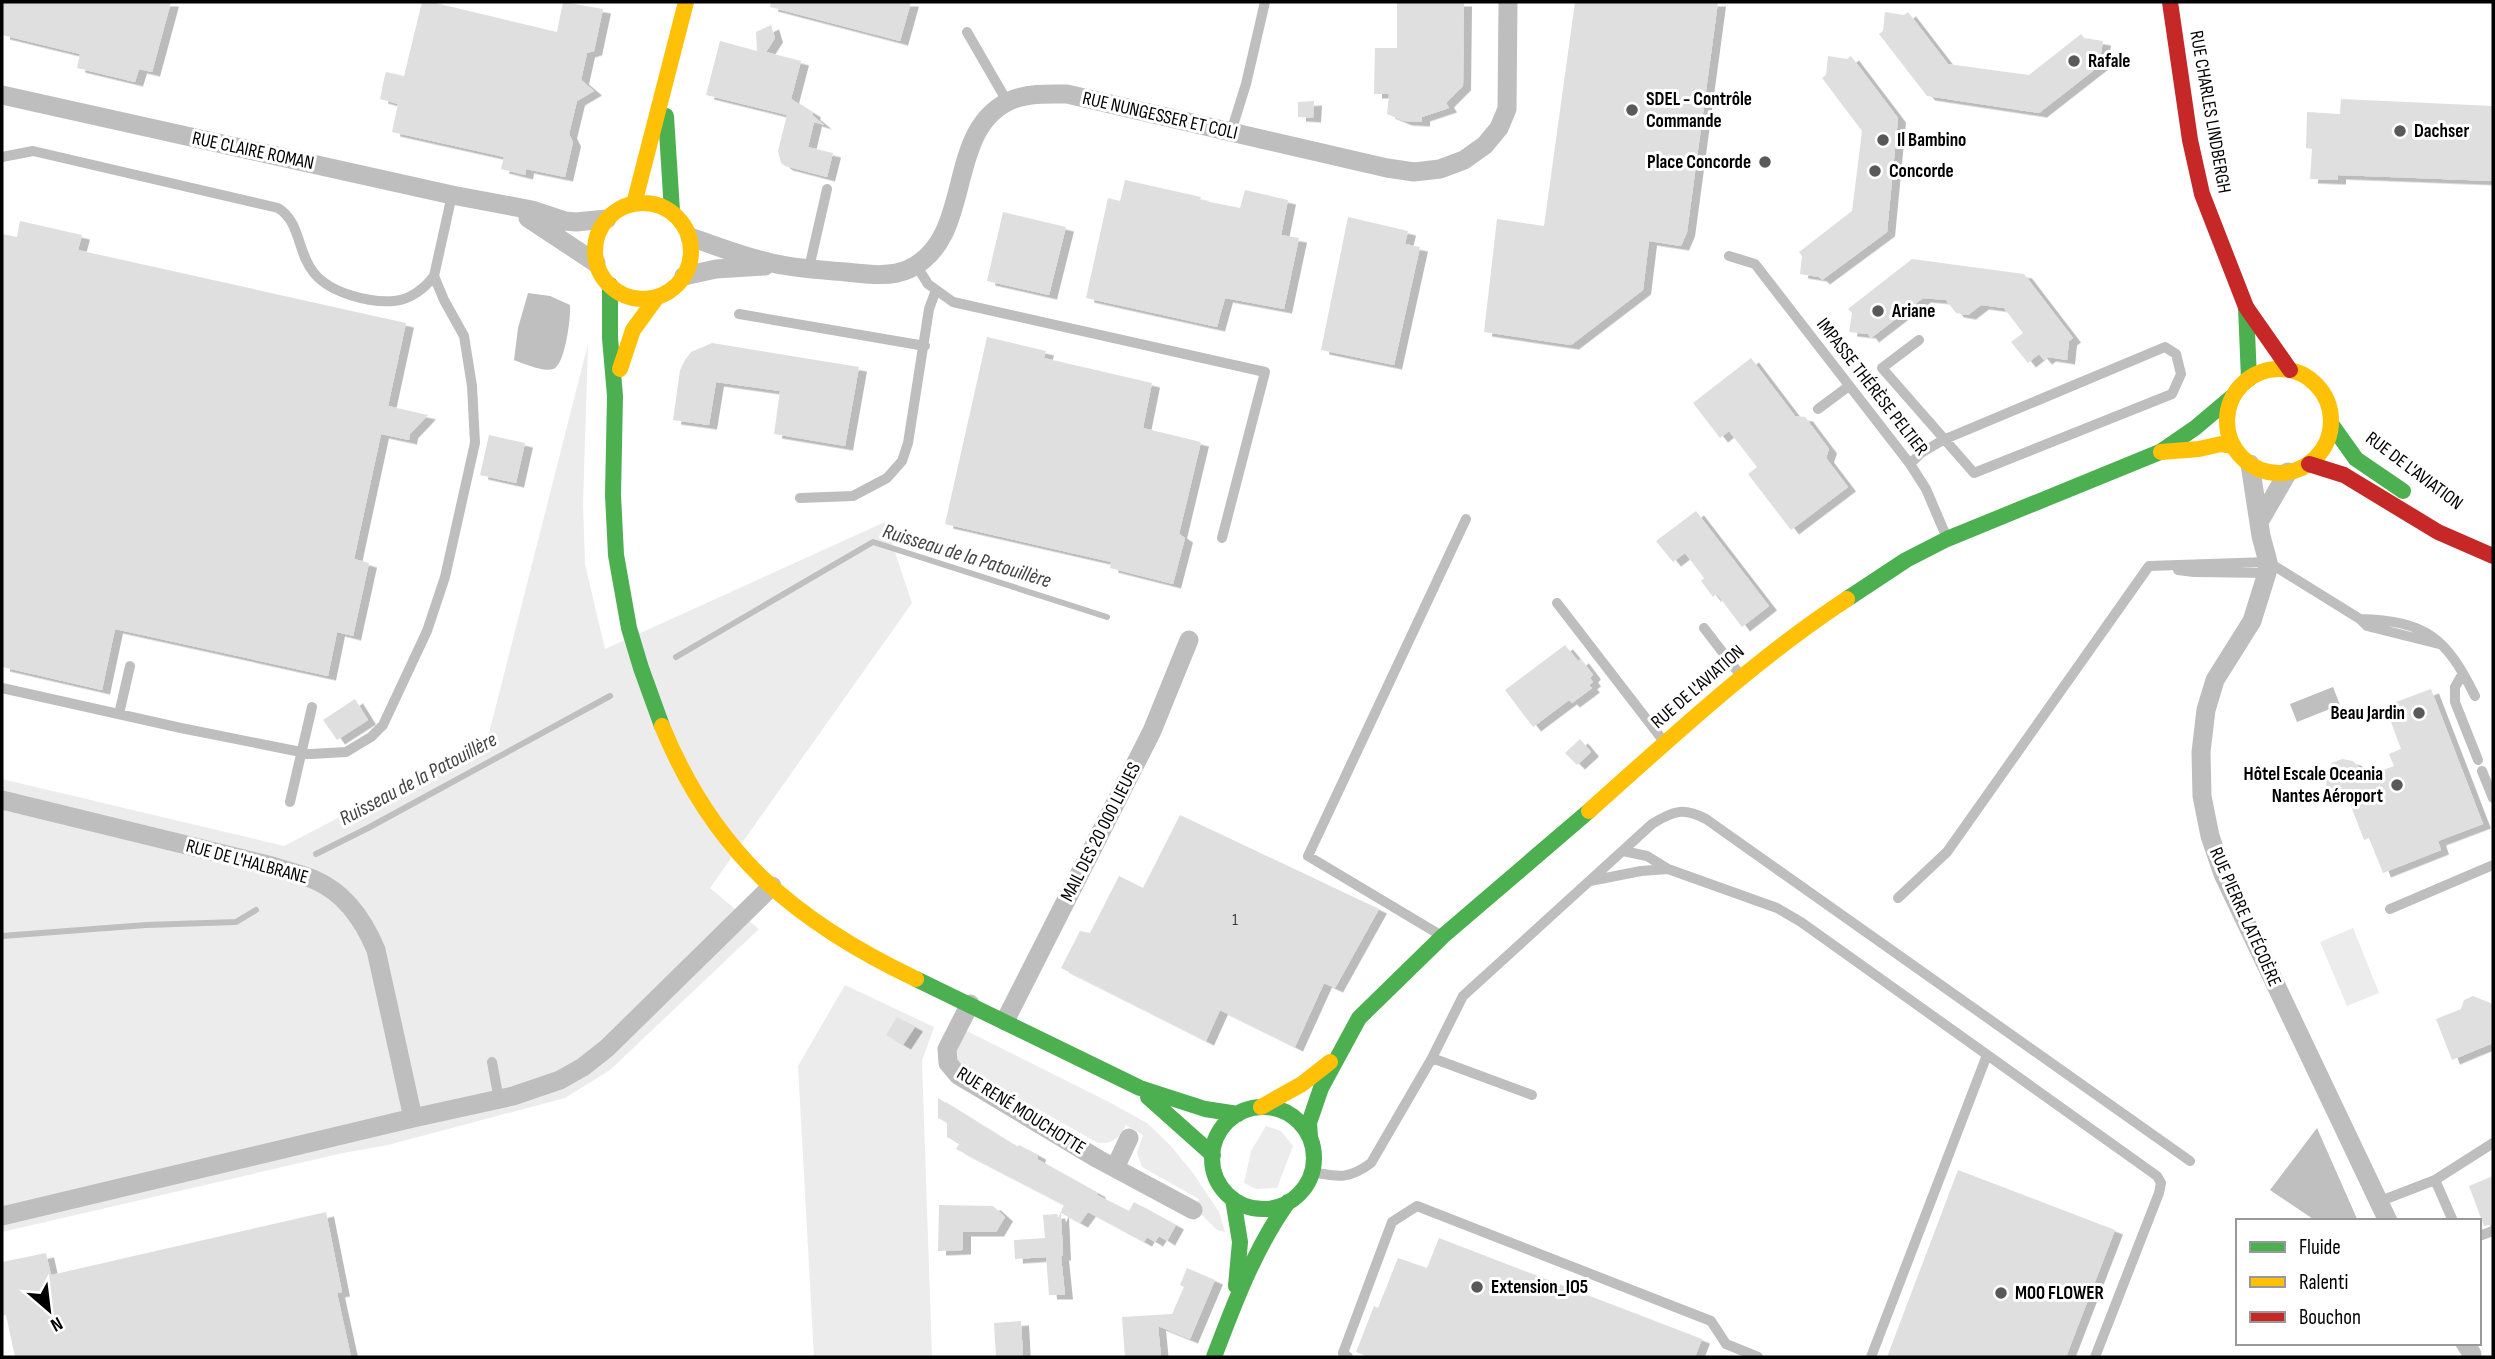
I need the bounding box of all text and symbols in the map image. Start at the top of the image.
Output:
street label: RUE CHARLES LINDBERGH [2184,29,2236,195]
place label: Rafale [2088,50,2130,73]
marker: Rafale [2066,53,2082,69]
street label: RUE NUNGESSER ET COLI [1080,87,1240,145]
place label: SDEL - Contrôle Commande [1646,88,1752,133]
marker: SDEL - Contrôle Commande [1624,102,1640,118]
place label: Dachser [2414,120,2469,143]
marker: Dachser [2392,123,2408,139]
street label: RUE CLAIRE ROMAN [190,127,316,175]
place label: Il Bambino [1897,129,1966,152]
marker: Il Bambino [1875,132,1891,148]
place label: Place Concorde [1647,151,1751,174]
marker: Place Concorde [1757,154,1773,170]
place label: Concorde [1889,160,1954,183]
marker: Concorde [1867,163,1883,179]
place label: Ariane [1891,300,1935,323]
marker: Ariane [1870,303,1886,319]
street label: IMPASSE THÉRÈSE PELTIER [1811,314,1933,461]
street label: RUE DE L'AVIATION [2361,427,2467,515]
water label: Ruisseau de la Patouillère [880,519,1054,593]
street label: RUE DE L'AVIATION [1647,640,1749,734]
place label: Beau Jardin [2331,702,2405,725]
marker: Beau Jardin [2411,705,2427,721]
water label: Ruisseau de la Patouillère [335,727,501,831]
street label: MAIL DES 20 000 LIEUES [1056,758,1146,906]
place label: Hôtel Escale Oceania Nantes Aéroport [2244,763,2383,808]
marker: Hôtel Escale Oceania Nantes Aéroport [2389,777,2405,793]
street label: RUE DE L'HALBRANE [183,835,311,889]
street label: RUE PIERRE LATÉCOÈRE [2204,844,2286,990]
house number: 1 [1232,911,1238,930]
street label: RUE RENÉ MOUCHOTTE [952,1062,1090,1160]
legend [2236,1219,2481,1345]
text: Fluide [2299,1235,2341,1260]
text: Ralenti [2299,1270,2348,1295]
north arrow [14,1275,84,1345]
place label: Extension_IO5 [1491,1276,1588,1299]
marker: Extension_IO5 [1469,1279,1485,1295]
place label: M00 FLOWER [2015,1282,2104,1305]
marker: M00 FLOWER [1993,1285,2009,1301]
text: Bouchon [2299,1305,2361,1330]
text: N [46,1311,66,1336]

